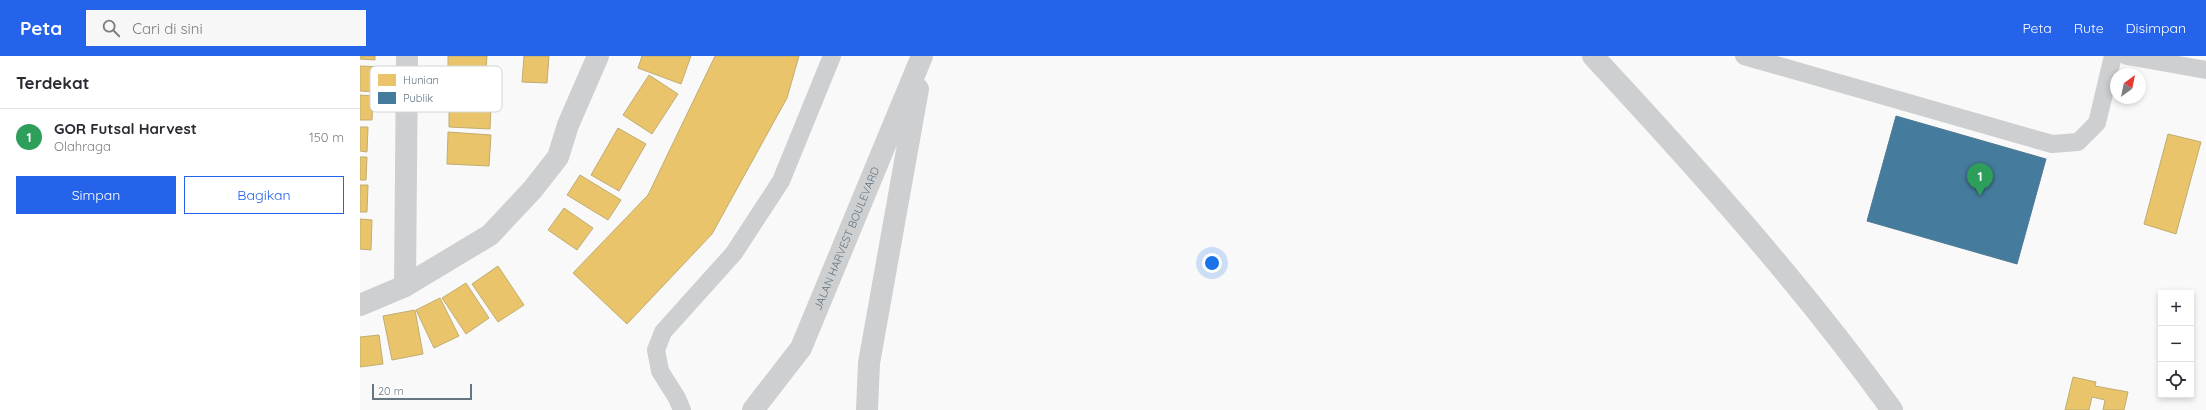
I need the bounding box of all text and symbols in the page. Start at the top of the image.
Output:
search box [86,10,366,46]
text: Peta [20,16,62,40]
icon: search [100,17,122,39]
text: Cari di sini [132,19,203,38]
text: Peta [2022,19,2052,37]
text: Rute [2074,19,2104,37]
text: Disimpan [2126,19,2186,37]
legend [370,66,502,112]
north arrow [2110,68,2146,104]
text: Terdekat [16,72,90,93]
text: Hunian [403,73,439,87]
text: Publik [403,91,433,105]
text: GOR Futsal Harvest [54,119,197,138]
text: 1 [26,129,32,145]
text: 150 m [309,129,344,145]
text: Olahraga [54,138,111,154]
pin: 1 [1967,163,1993,196]
street label: JALAN HARVEST BOULEVARD [810,165,882,312]
button: Simpan [16,176,176,214]
button: Bagikan [184,176,344,214]
your location [1202,253,1222,273]
map controls [2158,290,2194,398]
button: + [2158,290,2194,326]
button: − [2158,326,2194,362]
button: locate [2158,362,2194,398]
scale bar [372,382,472,401]
text: 20 m [378,384,404,398]

